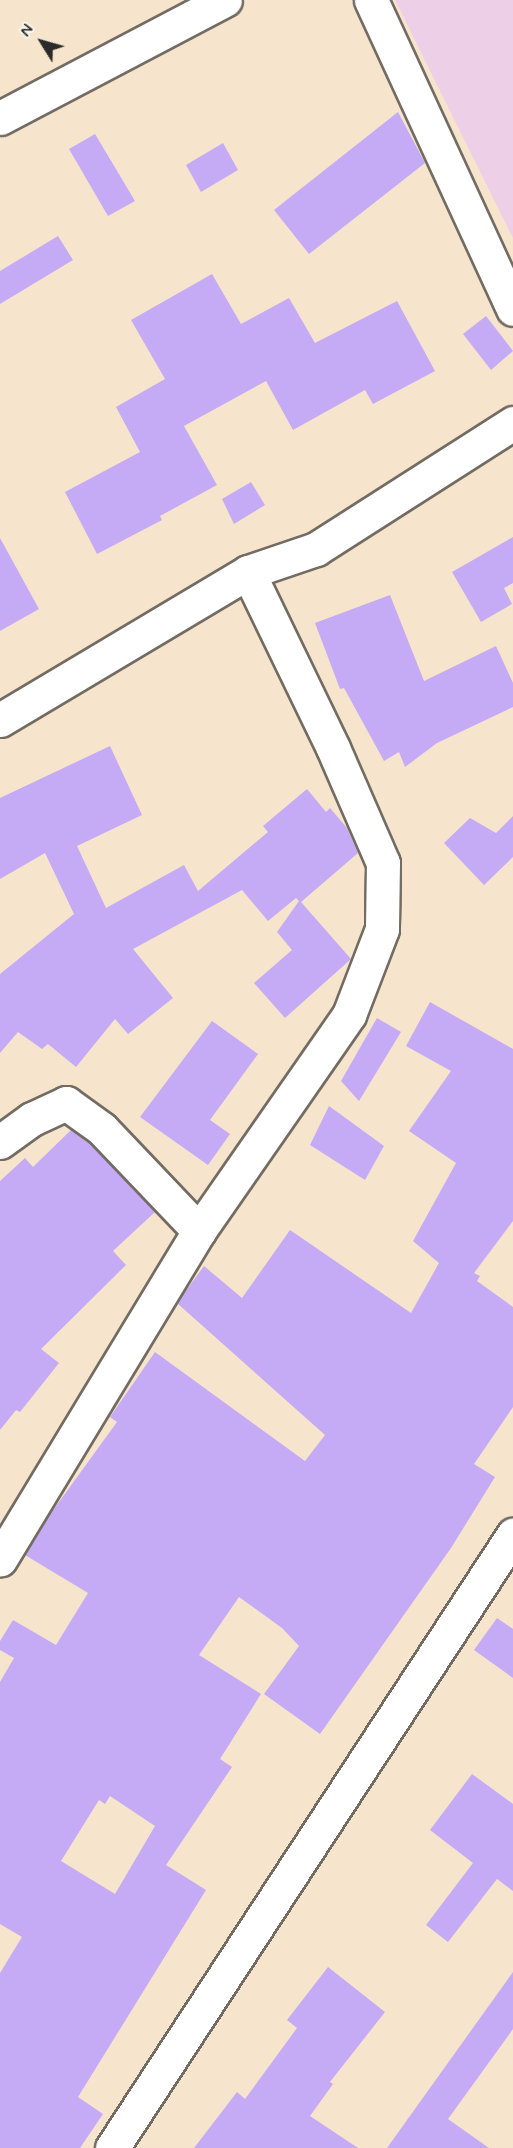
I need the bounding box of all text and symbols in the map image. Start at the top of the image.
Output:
north arrow [12,12,72,72]
text: N [16,20,39,41]

